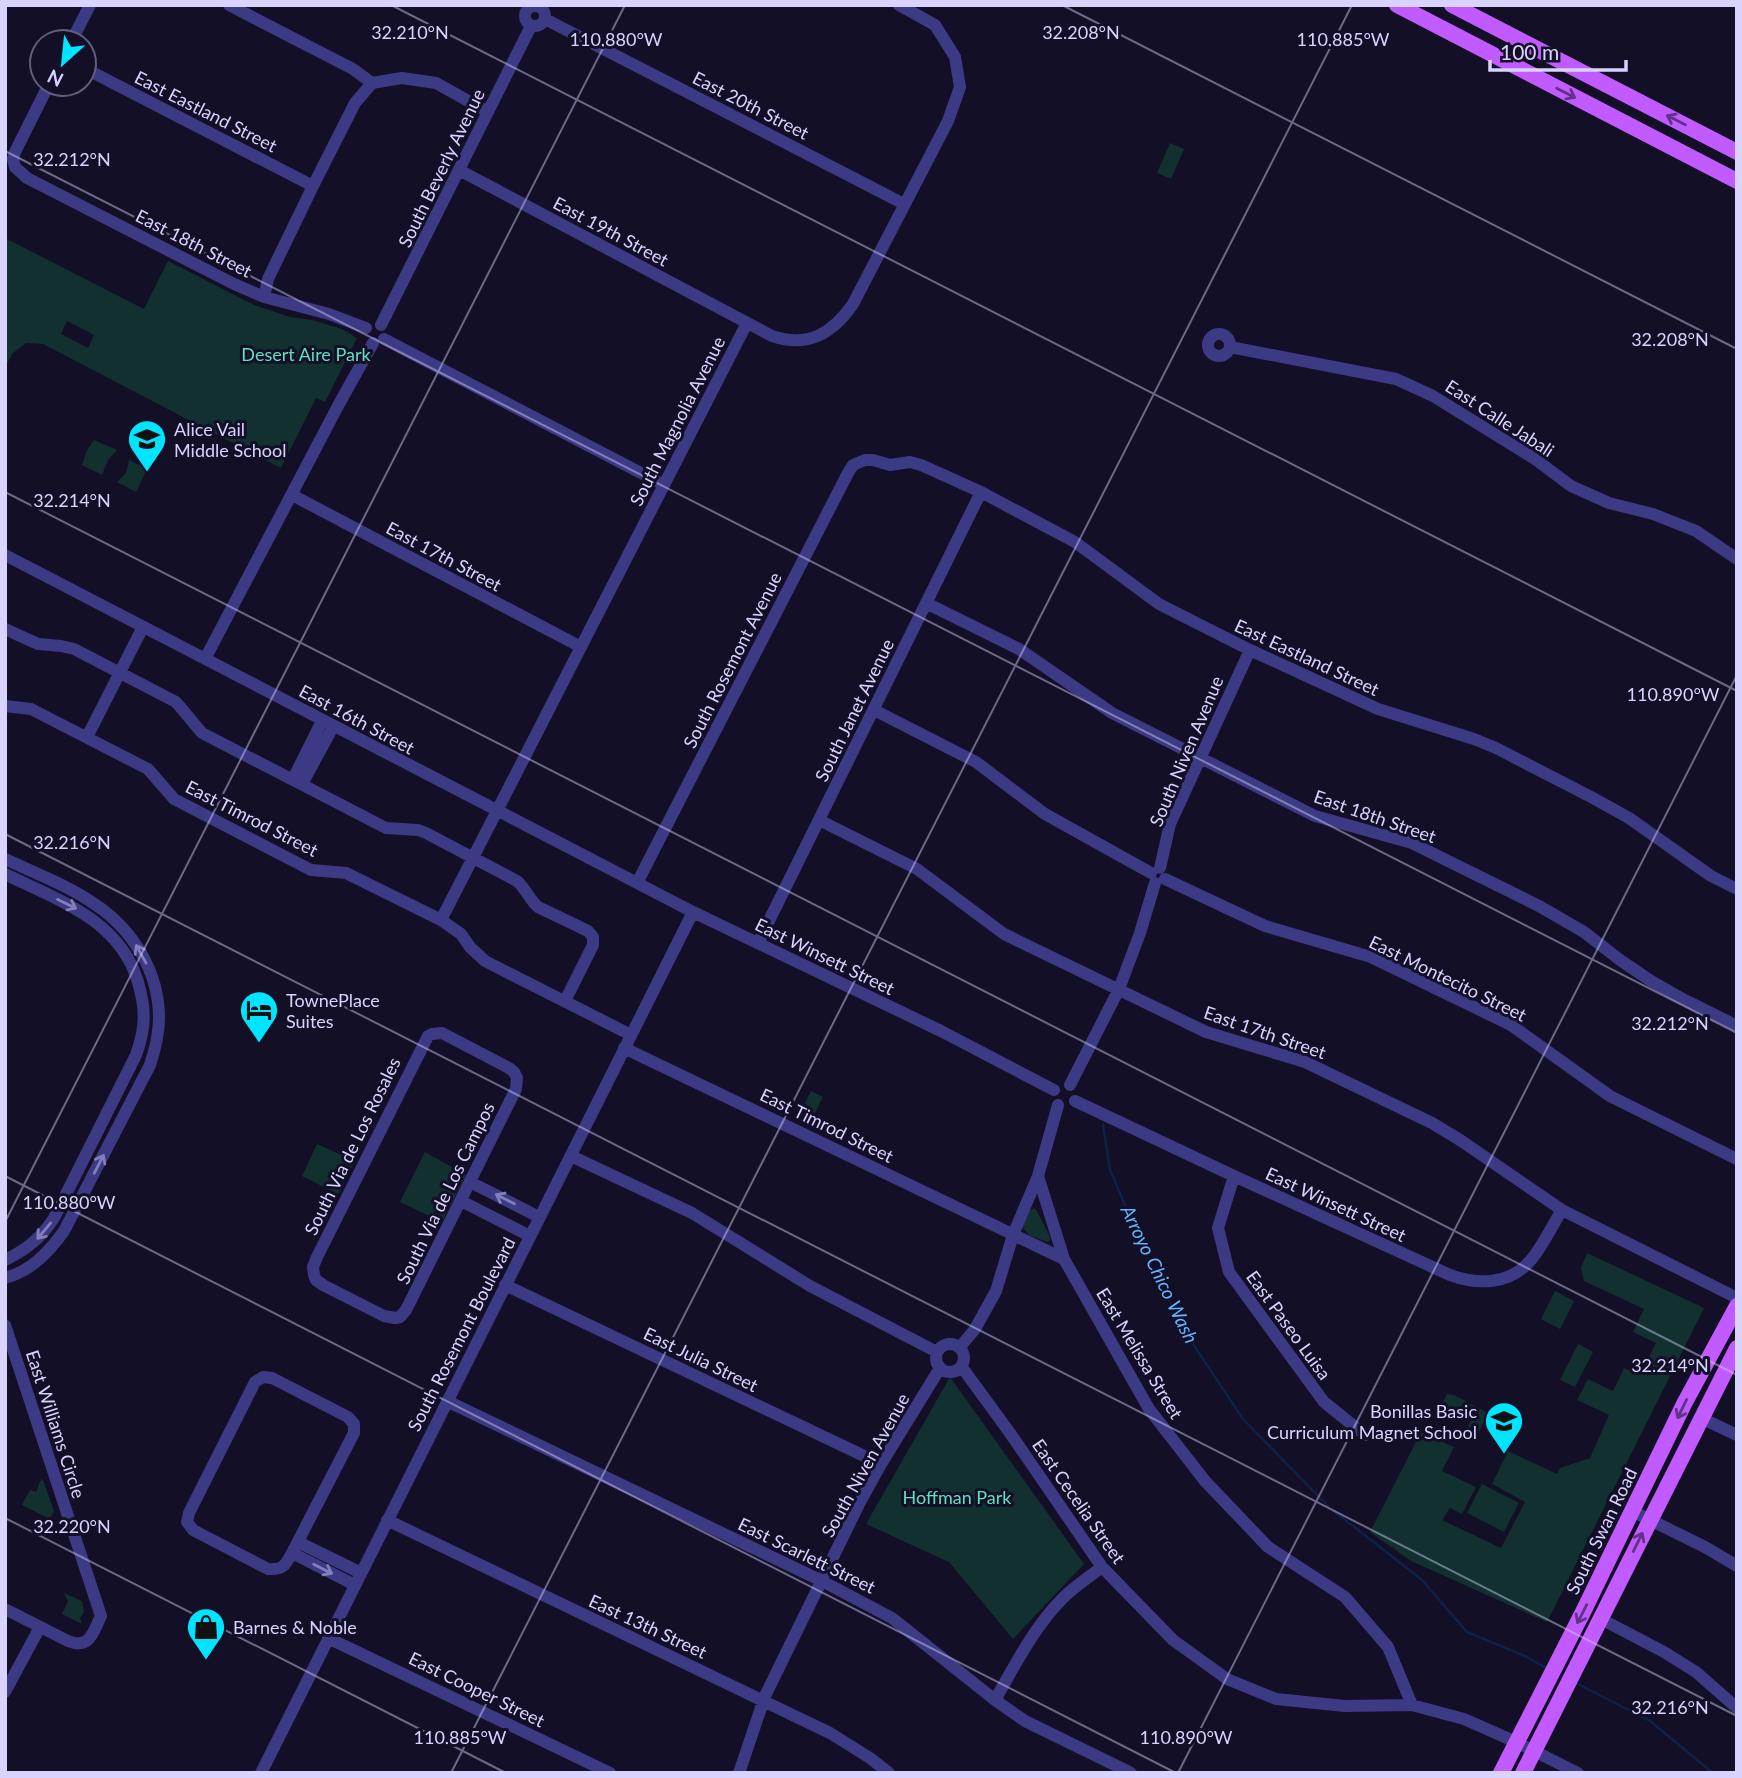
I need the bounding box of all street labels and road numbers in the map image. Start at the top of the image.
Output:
street label: East Eastland Street [131,66,281,157]
street label: East 20th Street [689,66,813,144]
street label: South Beverly Avenue [393,85,489,251]
street label: East 19th Street [550,191,673,271]
street label: East 18th Street [132,204,256,282]
street label: South Magnolia Avenue [625,333,729,509]
street label: East Calle Jabali [1442,375,1558,461]
street label: East 17th Street [383,516,506,596]
street label: South Rosemont Avenue [678,568,786,752]
street label: East Eastland Street [1231,614,1383,700]
street label: South Janet Avenue [810,635,898,785]
street label: South Niven Avenue [1144,673,1228,829]
street label: East 16th Street [296,679,419,759]
street label: East Timrod Street [182,775,322,861]
street label: East 18th Street [1311,785,1439,847]
street label: East Winsett Street [752,913,899,1000]
street label: East Montecito Street [1366,930,1531,1026]
street label: East 17th Street [1201,1001,1329,1063]
street label: South Via de Los Rosales [299,1053,405,1238]
street label: East Timrod Street [757,1083,898,1167]
street label: South Via de Los Campos [391,1098,499,1288]
street label: East Winsett Street [1262,1162,1410,1246]
street label: South Rosemont Boulevard [402,1233,520,1435]
street label: East Paseo Luisa [1242,1266,1336,1384]
street label: East Melissa Street [1092,1283,1188,1423]
street label: East Julia Street [640,1322,762,1396]
street label: East Williams Circle [22,1347,90,1501]
street label: South Niven Avenue [816,1389,914,1541]
street label: East Cecelia Street [1028,1435,1130,1568]
street label: South Swan Road [1561,1464,1641,1598]
street label: East Scarlett Street [735,1512,880,1598]
street label: East 13th Street [586,1589,711,1663]
street label: East Cooper Street [406,1647,549,1732]

